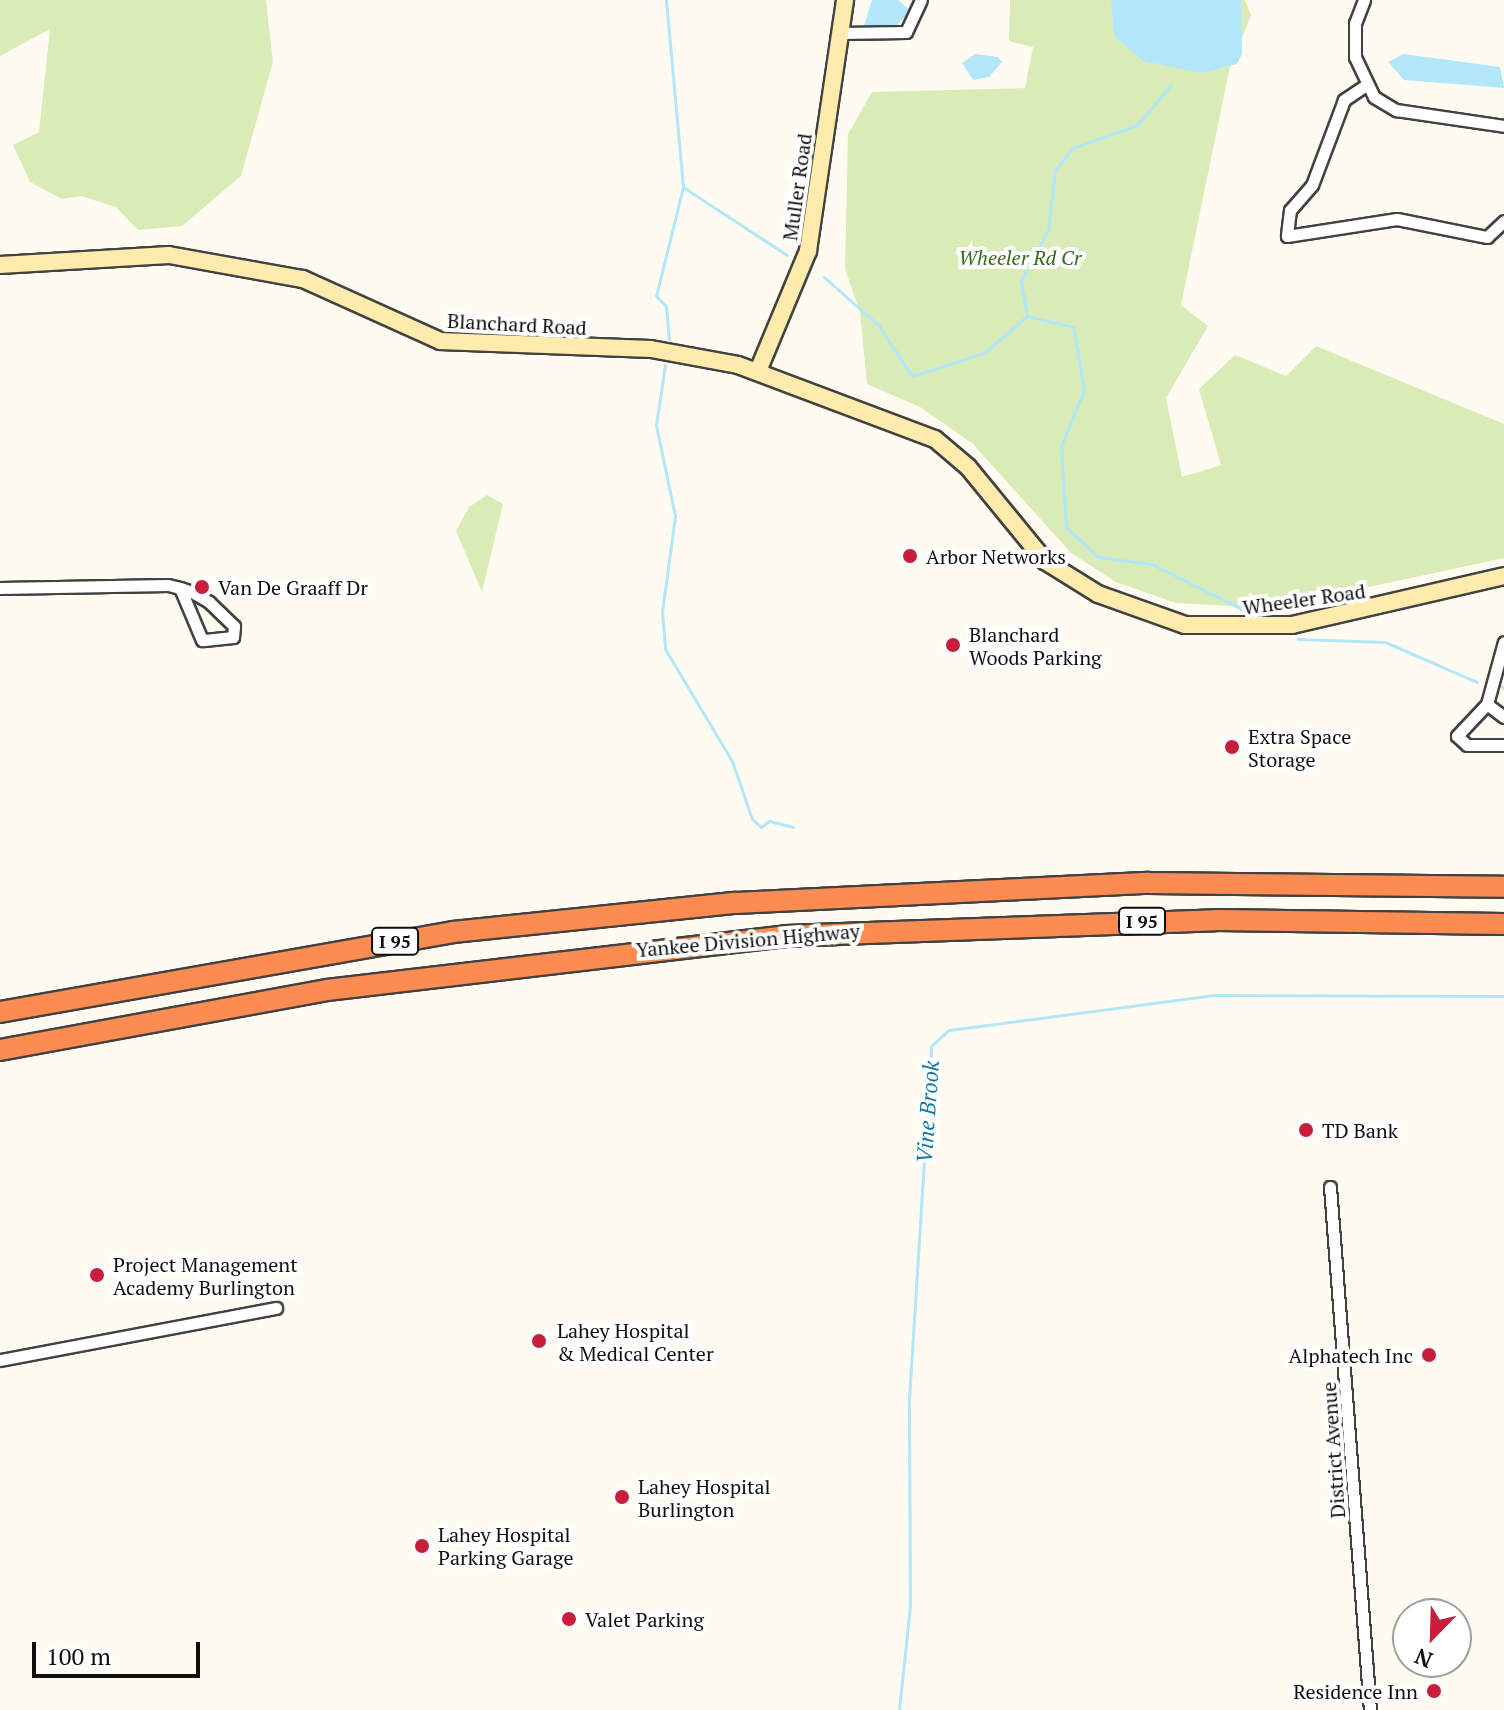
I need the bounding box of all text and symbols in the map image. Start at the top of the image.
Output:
street label: Muller Road [778,132,816,242]
park label: Wheeler Rd Cr [959,245,1081,269]
street label: Blanchard Road [447,308,587,340]
place label: Arbor Networks [926,544,1066,568]
marker: Arbor Networks [901,547,919,565]
place label: Van De Graaff Dr [218,575,368,599]
marker: Van De Graaff Dr [193,578,211,596]
street label: Wheeler Road [1241,579,1367,619]
place label: Blanchard Woods Parking [969,622,1102,669]
marker: Blanchard Woods Parking [944,636,962,654]
place label: Extra Space Storage [1248,724,1351,771]
marker: Extra Space Storage [1223,738,1241,756]
road number: I 95 [1118,907,1166,935]
street label: Yankee Division Highway [635,918,861,962]
road number: I 95 [371,927,419,955]
water label: Vine Brook [910,1060,944,1164]
place label: TD Bank [1322,1118,1398,1142]
marker: TD Bank [1297,1121,1315,1139]
place label: Project Management Academy Burlington [113,1252,298,1299]
marker: Project Management Academy Burlington [88,1266,106,1284]
place label: Lahey Hospital & Medical Center [557,1318,714,1365]
marker: Lahey Hospital & Medical Center [528,1330,550,1352]
place label: Alphatech Inc [1289,1343,1413,1367]
marker: Alphatech Inc [1420,1346,1438,1364]
street label: District Avenue [1316,1381,1350,1519]
place label: Lahey Hospital Burlington [638,1474,771,1521]
marker: Lahey Hospital Burlington [613,1488,631,1506]
place label: Lahey Hospital Parking Garage [438,1522,573,1569]
marker: Lahey Hospital Parking Garage [413,1537,431,1555]
north arrow [1392,1598,1472,1678]
place label: Valet Parking [585,1607,704,1631]
marker: Valet Parking [560,1610,578,1628]
scale bar [36,1626,204,1676]
text: 100 m [46,1640,111,1672]
text: N [1410,1642,1437,1675]
place label: Residence Inn [1293,1679,1418,1703]
marker: Residence Inn [1425,1682,1443,1700]

